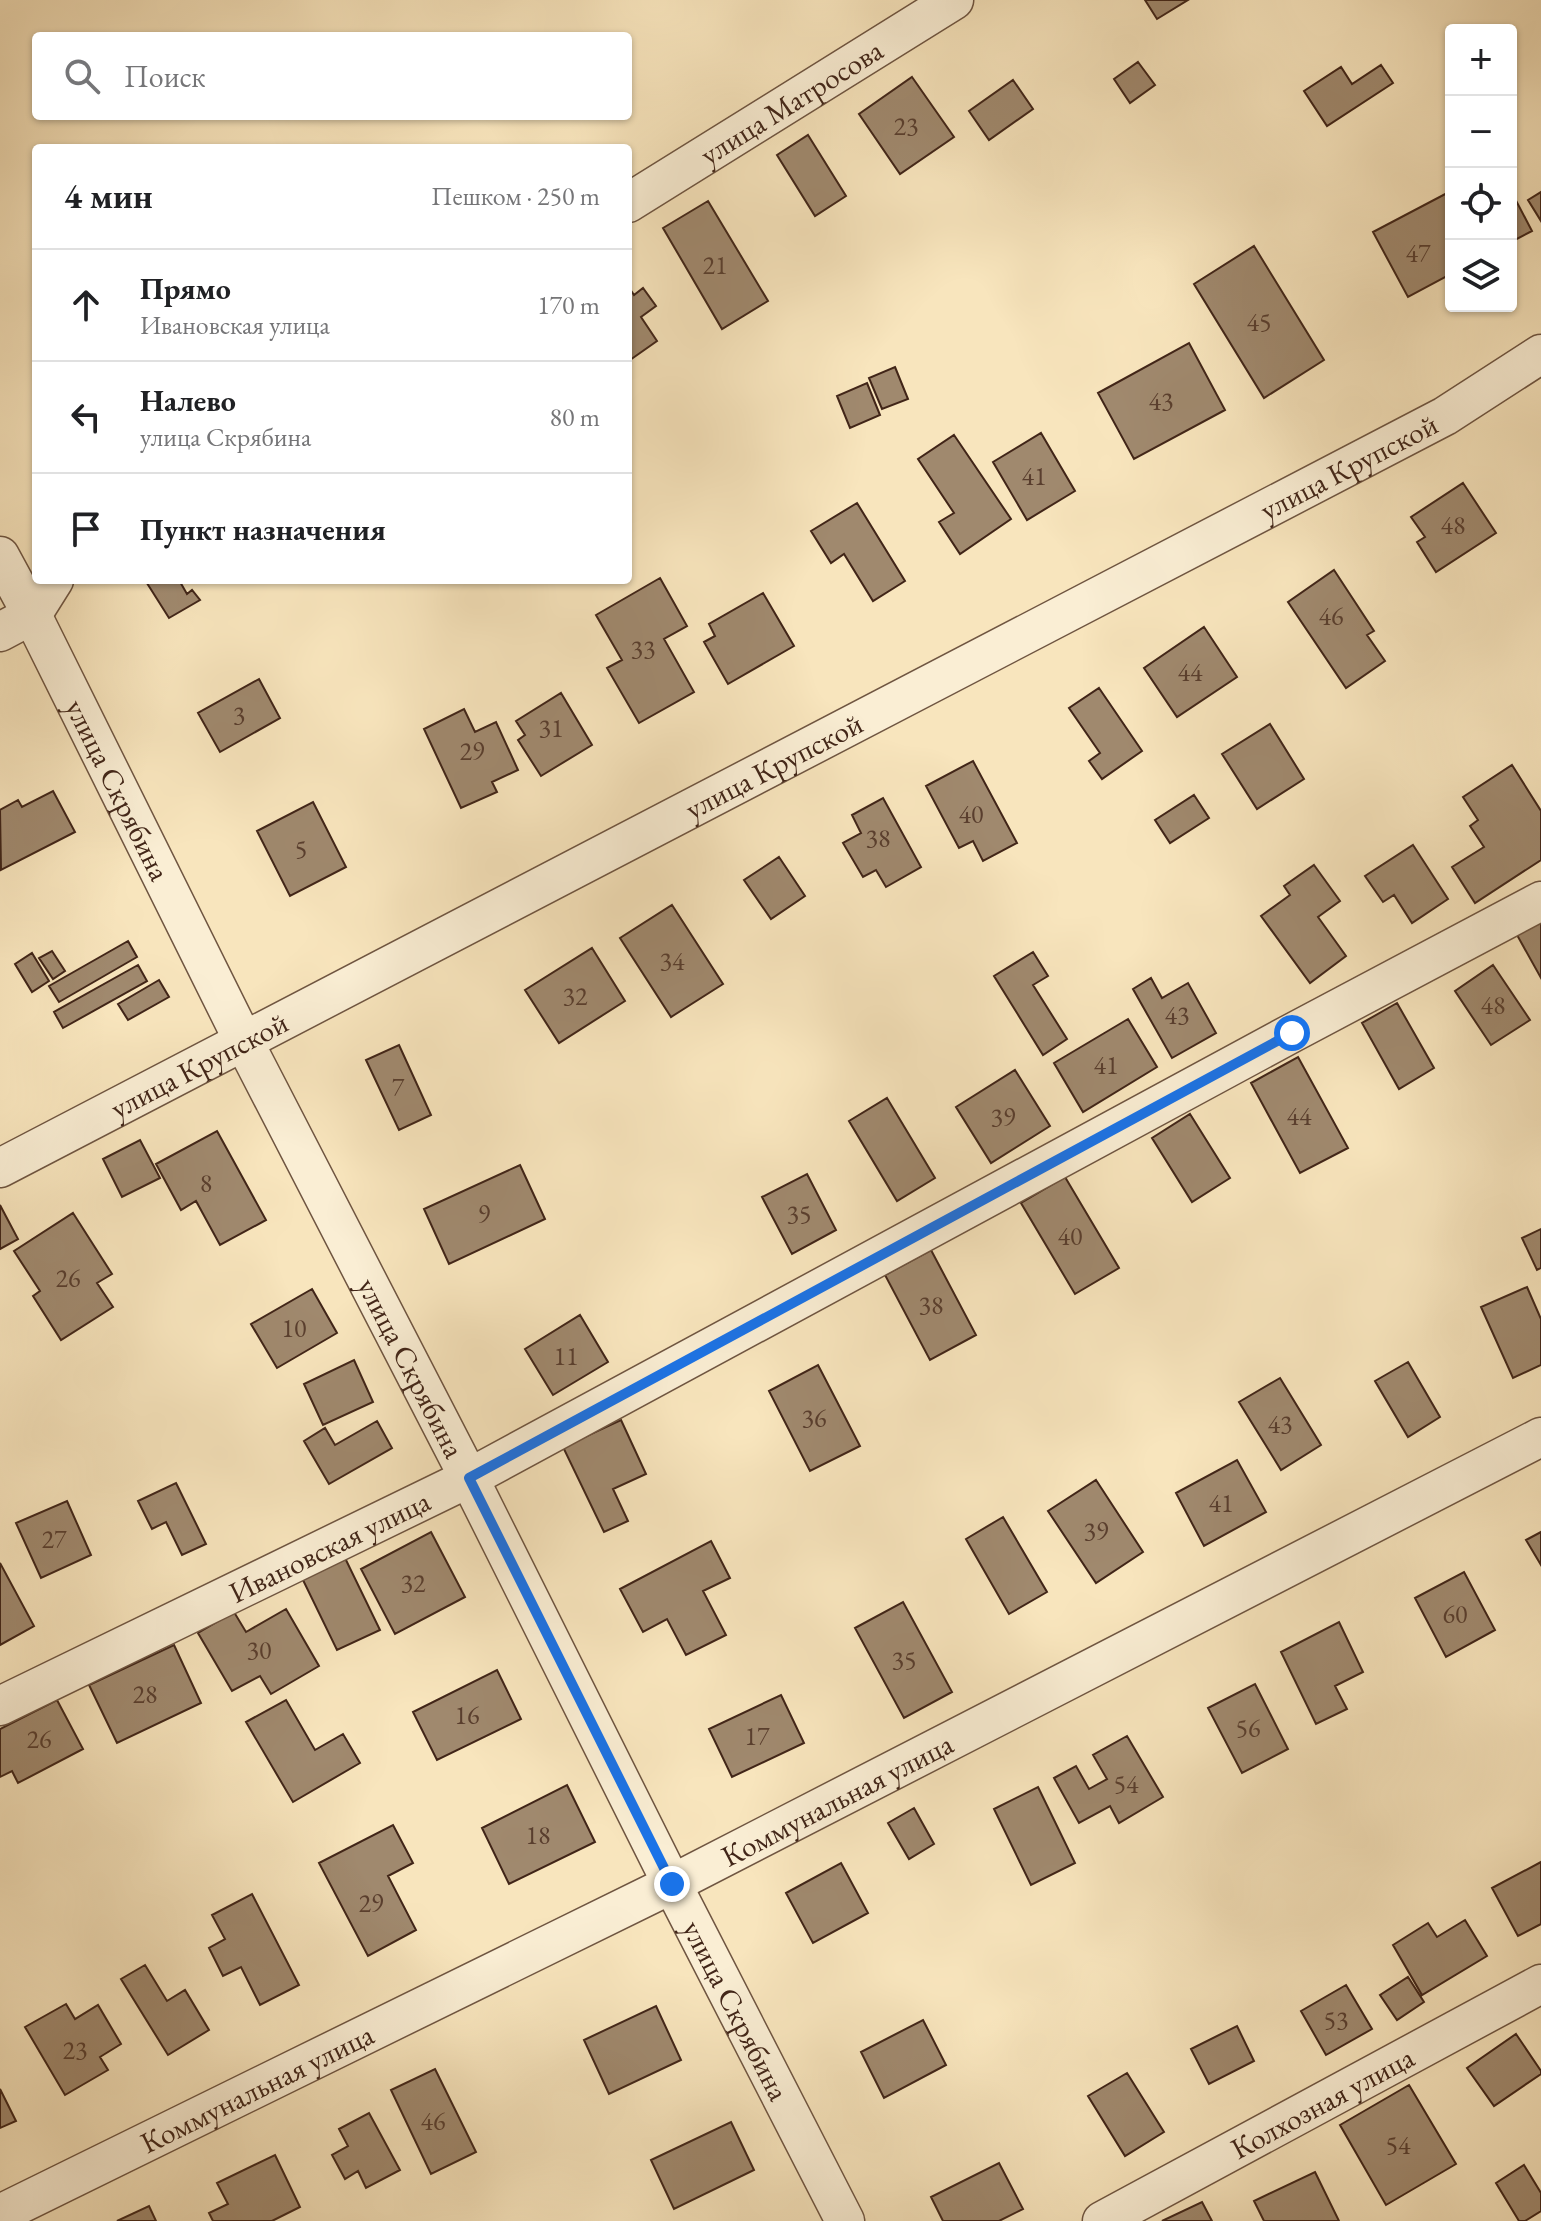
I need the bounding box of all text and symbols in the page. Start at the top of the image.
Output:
map controls [1445,24,1517,312]
button: + [1445,24,1517,96]
street label: улица Матросова [692,30,890,173]
search box [32,32,632,120]
icon: search [60,54,104,98]
text: Поиск [124,57,206,96]
button: − [1445,96,1517,168]
house number: 23 [894,109,918,143]
button: locate [1445,168,1517,240]
text: 4 мин [64,174,153,218]
text: Пешком · 250 m [431,179,600,213]
house number: 47 [1406,236,1431,270]
button: layers [1445,240,1517,312]
house number: 21 [703,248,727,282]
text: Прямо [140,269,231,308]
icon: ahead [64,283,108,327]
text: 170 m [537,288,600,322]
house number: 45 [1247,305,1271,339]
text: Ивановская улица [140,308,330,342]
text: Налево [140,381,236,420]
house number: 43 [1149,384,1173,418]
icon: left [64,395,108,439]
text: 80 m [550,400,600,434]
street label: улица Крупской [1253,404,1444,529]
text: улица Скрябина [140,420,311,454]
house number: 41 [1022,459,1046,493]
icon: arrive [64,507,108,551]
house number: 48 [1441,508,1465,542]
text: Пункт назначения [140,510,386,549]
house number: 46 [1319,599,1343,633]
house number: 33 [631,632,655,666]
house number: 44 [1178,655,1203,689]
street label: улица Скрябина [57,692,180,887]
house number: 3 [233,698,245,732]
street label: улица Крупской [678,703,869,828]
house number: 31 [539,711,563,745]
house number: 29 [460,734,485,768]
house number: 40 [959,797,983,831]
house number: 38 [866,821,890,855]
house number: 5 [295,832,307,866]
house number: 34 [660,944,685,978]
house number: 32 [563,979,588,1013]
house number: 48 [1481,988,1505,1022]
house number: 43 [1165,998,1189,1032]
street label: улица Крупской [103,1002,294,1127]
route start [1274,1015,1310,1051]
house number: 41 [1094,1048,1118,1082]
house number: 7 [392,1070,405,1104]
house number: 44 [1287,1099,1312,1133]
house number: 39 [991,1100,1016,1134]
house number: 8 [200,1166,212,1200]
house number: 9 [478,1197,491,1231]
house number: 35 [787,1197,811,1231]
house number: 40 [1058,1219,1082,1253]
house number: 26 [56,1261,80,1295]
street label: улица Скрябина [349,1270,475,1464]
house number: 38 [919,1288,943,1322]
house number: 10 [282,1311,306,1345]
house number: 11 [554,1339,578,1373]
house number: 36 [802,1401,826,1435]
house number: 43 [1268,1407,1292,1441]
street label: Ивановская улица [222,1481,436,1611]
house number: 41 [1209,1486,1233,1520]
house number: 39 [1084,1514,1109,1548]
house number: 27 [42,1522,67,1556]
house number: 32 [401,1566,426,1600]
house number: 60 [1443,1597,1467,1631]
house number: 30 [247,1633,271,1667]
house number: 35 [892,1643,916,1677]
house number: 28 [133,1677,157,1711]
house number: 16 [455,1698,479,1732]
house number: 56 [1236,1711,1260,1745]
house number: 17 [745,1719,770,1753]
house number: 26 [27,1722,51,1756]
street label: Коммунальная улица [714,1723,959,1875]
house number: 54 [1114,1767,1139,1801]
house number: 18 [526,1818,550,1852]
route end [654,1866,690,1902]
house number: 29 [359,1886,384,1920]
street label: улица Скрябина [674,1913,799,2107]
house number: 53 [1324,2003,1348,2037]
street label: Коммунальная улица [134,2014,380,2162]
house number: 23 [63,2033,87,2067]
street label: Колхозная улица [1223,2037,1421,2168]
house number: 46 [421,2104,445,2138]
house number: 54 [1386,2128,1411,2162]

